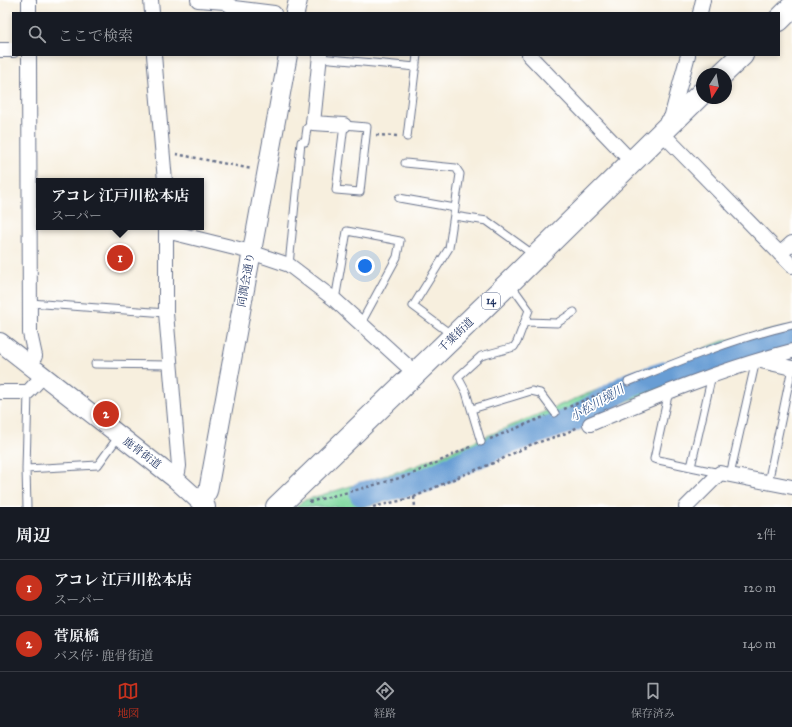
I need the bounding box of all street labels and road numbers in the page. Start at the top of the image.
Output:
street label: 同潤会通り [235,252,257,308]
road number: 14 [482,293,500,309]
street label: 千葉街道 [436,315,476,355]
street label: 鹿骨街道 [121,435,163,471]

